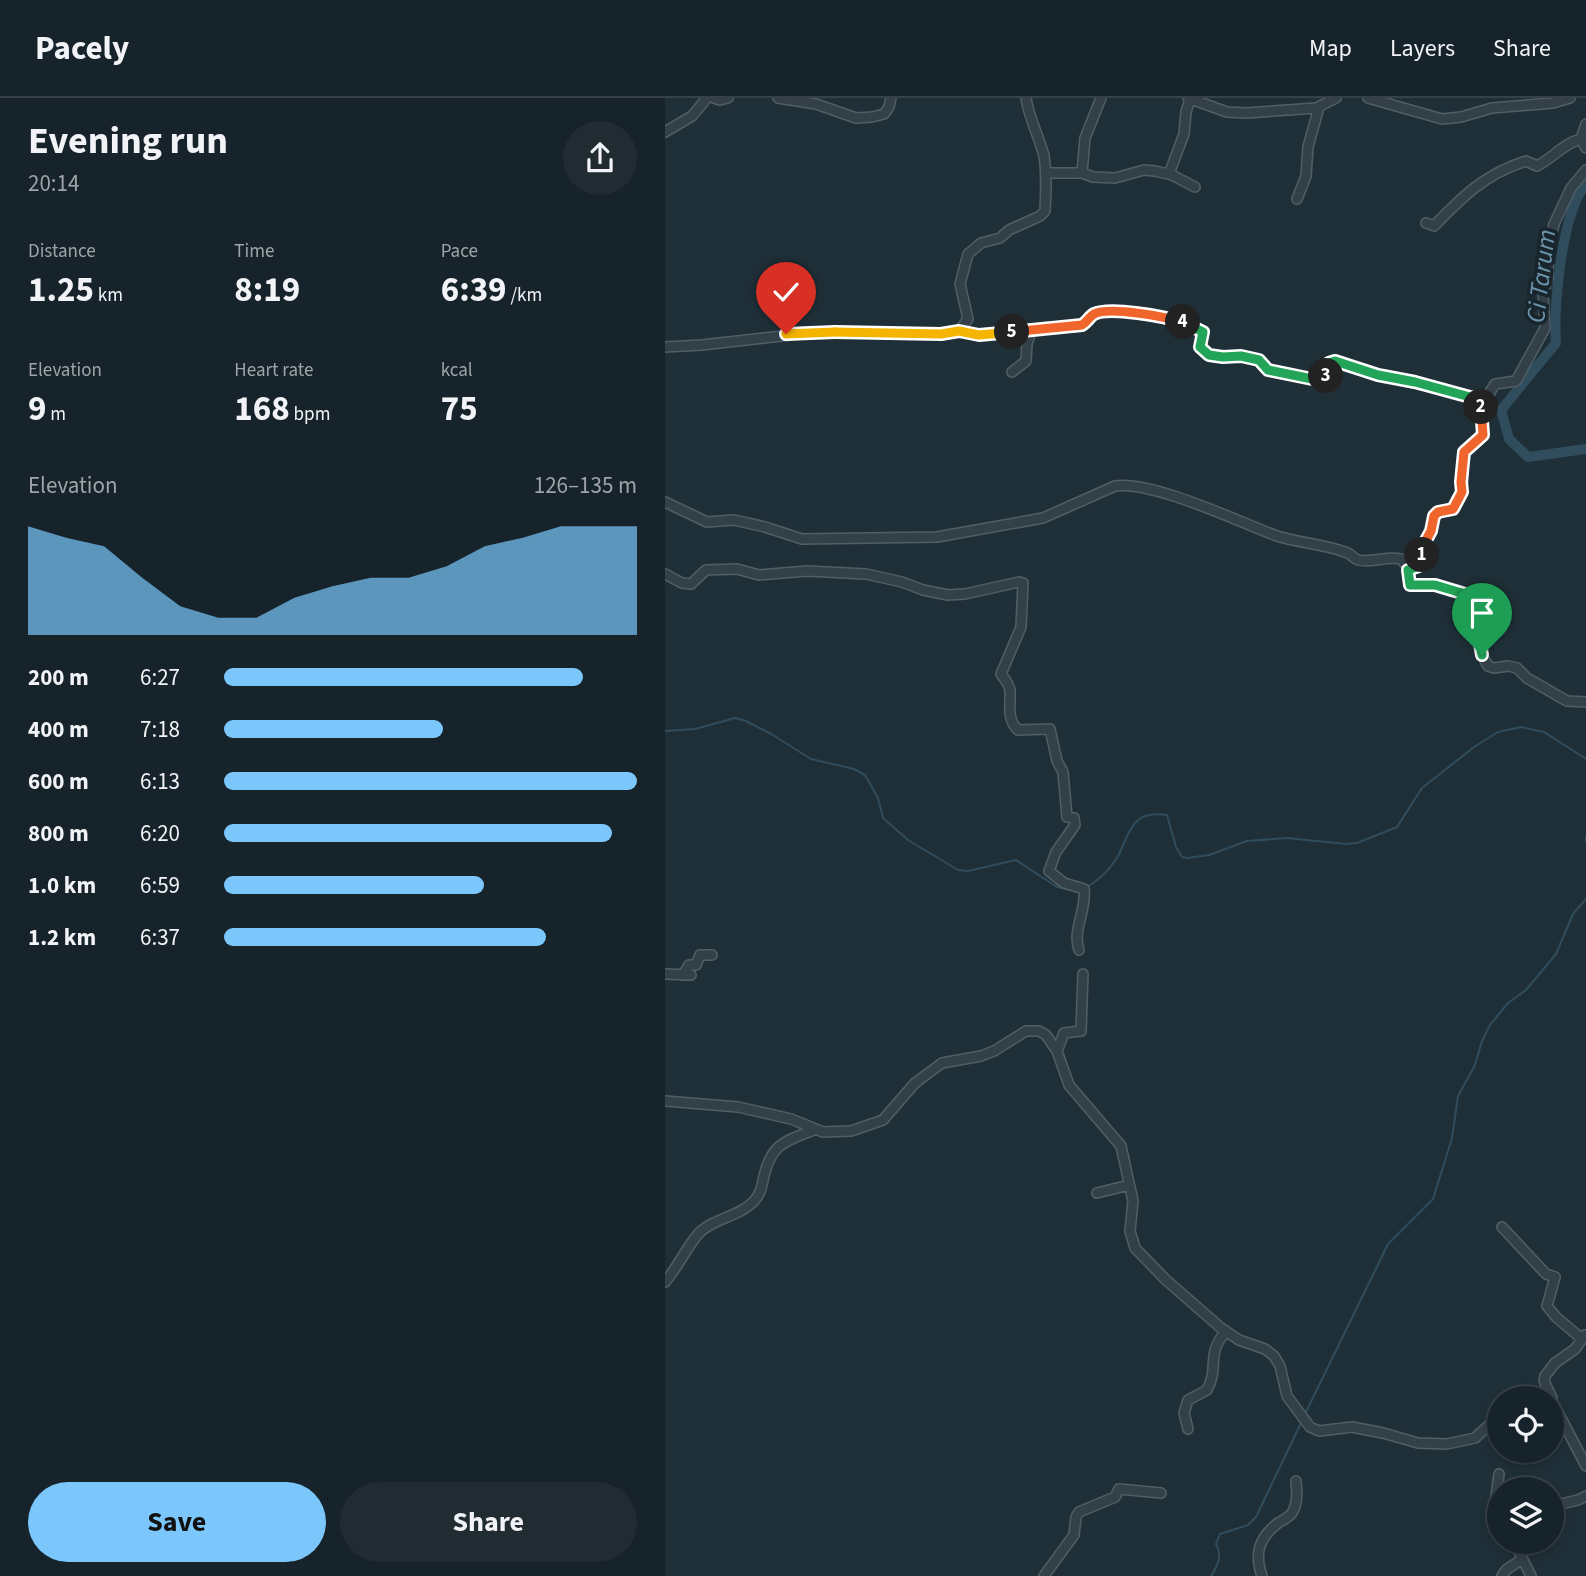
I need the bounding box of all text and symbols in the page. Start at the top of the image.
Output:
text: Pacely [35,25,129,72]
text: Map [1309,31,1352,66]
text: Layers [1390,31,1455,66]
text: Share [1493,31,1551,66]
text: Evening run [28,114,228,168]
button: share [563,121,637,195]
text: 20:14 [28,167,79,200]
water label: Ci Tarum [1517,227,1565,325]
text: Distance [28,238,96,265]
text: Time [234,238,274,265]
text: Pace [441,238,478,265]
pin [756,262,816,334]
text: 1.25 [28,265,94,315]
text: 8:19 [234,265,300,315]
text: 6:39 [441,265,507,315]
icon: check [767,273,805,311]
text: km [94,282,123,309]
text: /km [507,282,542,309]
pin: 4 [1165,304,1201,340]
text: 4 [1177,308,1188,335]
pin: 5 [995,314,1029,350]
text: 5 [1006,318,1017,345]
text: Elevation [28,357,102,384]
text: Heart rate [234,357,313,384]
text: kcal [441,357,473,384]
pin: 3 [1309,358,1343,394]
text: 3 [1320,362,1331,389]
text: 9 [28,384,46,434]
text: 168 [234,384,290,434]
text: 75 [441,384,478,434]
pin: 2 [1463,390,1499,424]
text: 2 [1475,393,1486,420]
text: m [46,401,66,428]
text: bpm [290,401,330,428]
text: Elevation [28,469,118,502]
text: 126–135 m [534,469,637,502]
pin: 1 [1405,538,1439,573]
text: 1 [1416,541,1427,568]
pin [1452,583,1512,655]
icon: arrive [1463,594,1501,632]
text: 200 m [28,661,89,694]
text: 6:27 [140,661,180,694]
text: 400 m [28,713,89,746]
text: 7:18 [140,713,180,746]
text: 600 m [28,765,89,798]
text: 6:13 [140,765,180,798]
text: 800 m [28,817,89,850]
text: 6:20 [140,817,180,850]
text: 1.0 km [28,869,96,902]
text: 6:59 [140,869,180,902]
text: 1.2 km [28,921,96,954]
text: 6:37 [140,921,180,954]
map controls [1487,1386,1564,1554]
button: locate [1487,1386,1564,1463]
button: layers [1487,1477,1564,1554]
button: Save [28,1482,326,1562]
button: Share [340,1482,637,1562]

